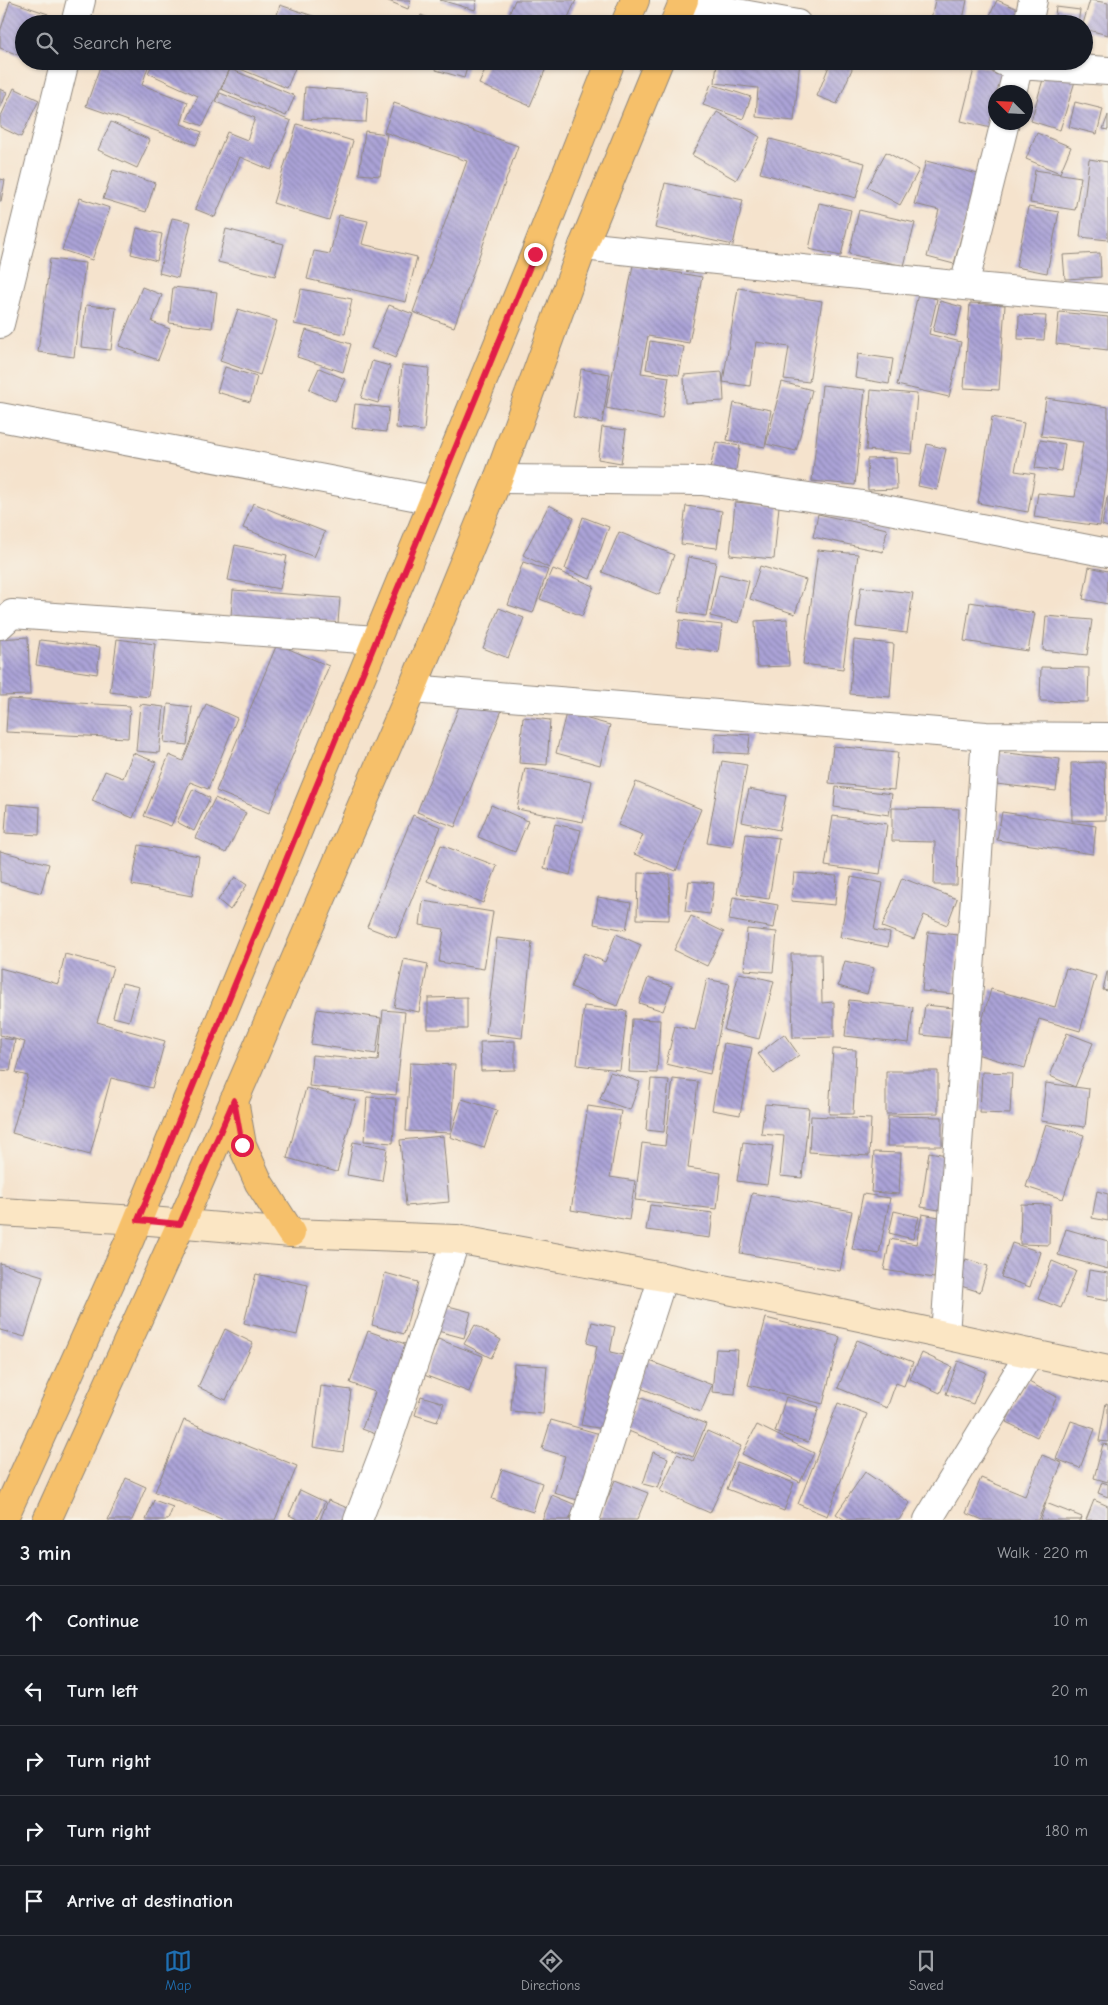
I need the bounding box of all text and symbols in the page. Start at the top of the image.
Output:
search box [15,15,1093,70]
icon: search [33,29,61,57]
text: Search here [73,32,172,54]
north arrow [988,85,1033,130]
route end [524,243,547,266]
route start [231,1134,254,1157]
text: 3 min [20,1541,71,1565]
text: Walk · 220 m [997,1544,1088,1562]
icon: ahead [20,1607,48,1635]
text: Continue [67,1610,139,1632]
text: 10 m [1053,1612,1088,1630]
icon: left [20,1677,48,1705]
text: Turn left [67,1680,138,1702]
text: 20 m [1051,1682,1088,1700]
icon: right [20,1747,48,1775]
text: Turn right [67,1750,151,1772]
text: 10 m [1053,1752,1088,1770]
icon: right [20,1817,48,1845]
text: Turn right [67,1820,151,1842]
text: 180 m [1045,1822,1088,1840]
icon: arrive [20,1887,48,1915]
text: Arrive at destination [67,1890,233,1912]
tab: Map [164,1947,192,1994]
tab: Directions [521,1947,580,1994]
tab: Saved [909,1947,944,1994]

